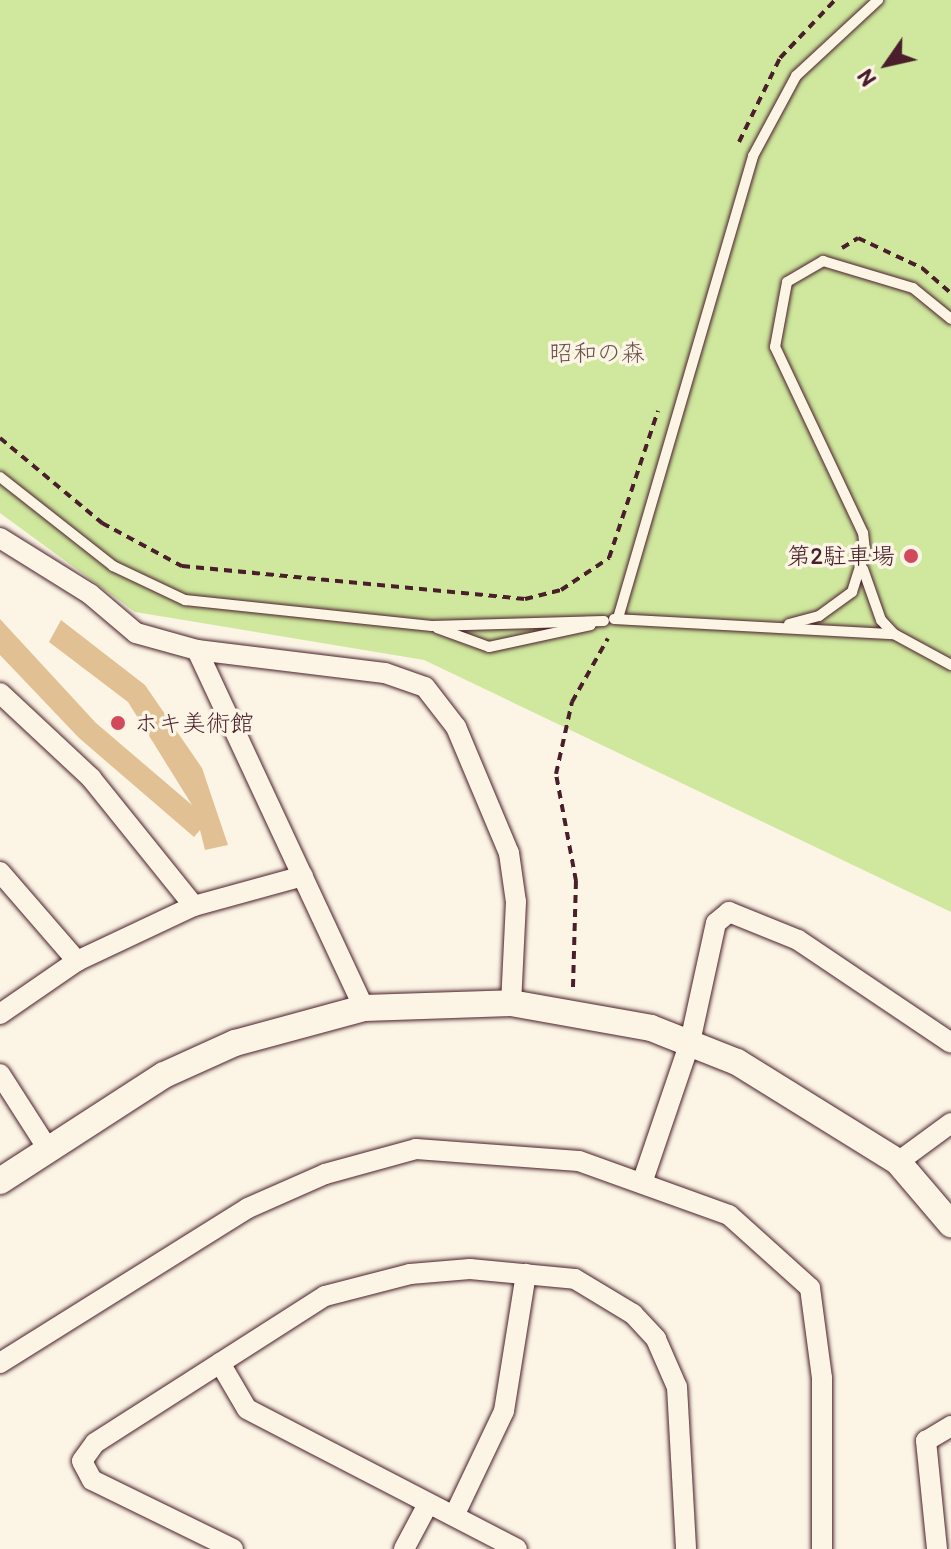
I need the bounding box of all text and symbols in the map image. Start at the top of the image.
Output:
north arrow [847,24,927,104]
text: N [851,64,882,91]
park label: 昭和の森 [549,339,645,367]
place label: 第2駐車場 [786,542,895,570]
marker: 第2駐車場 [902,547,920,565]
place label: ホキ美術館 [134,709,254,737]
marker: ホキ美術館 [109,714,127,732]

